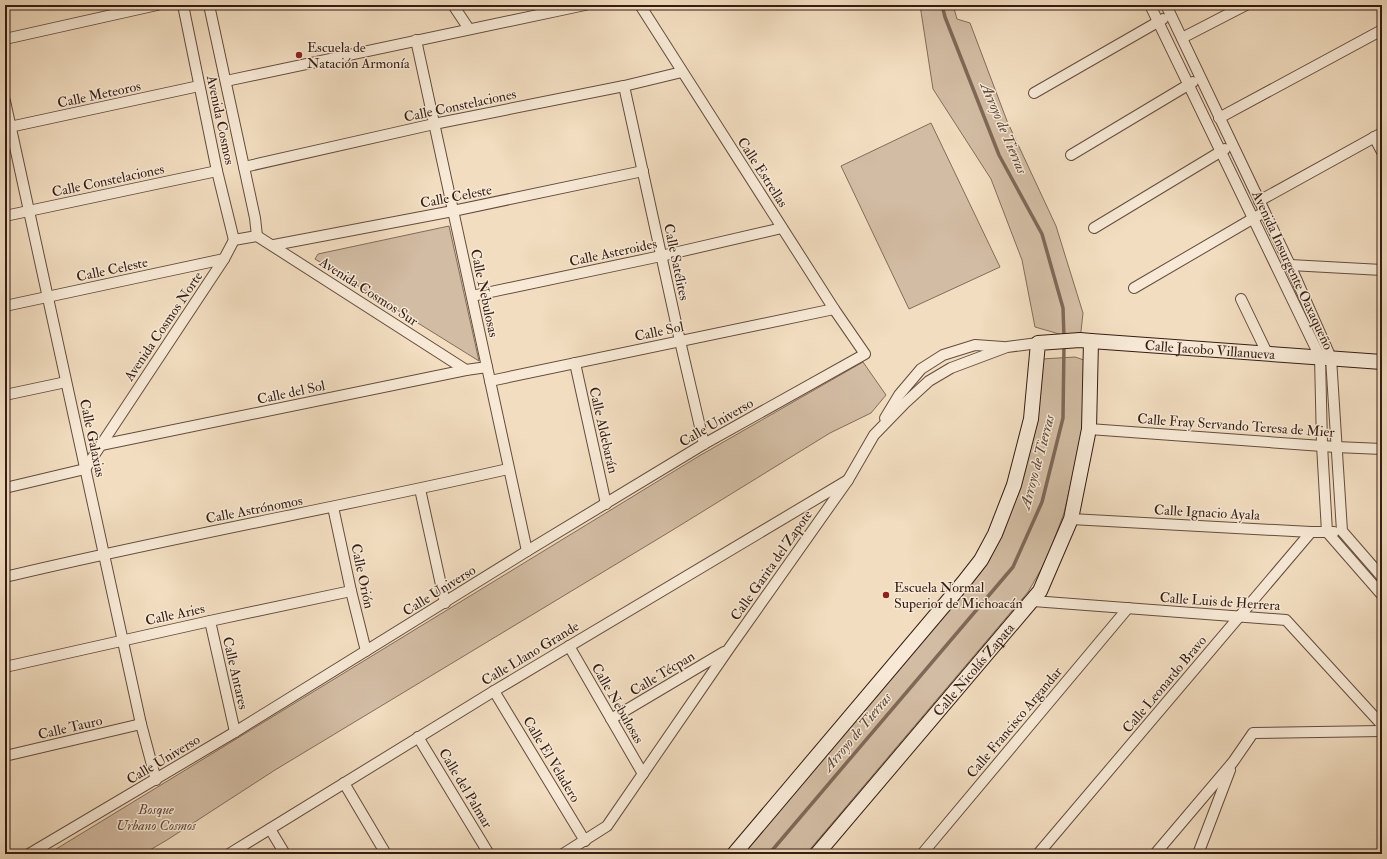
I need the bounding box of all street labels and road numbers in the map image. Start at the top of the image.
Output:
street label: Avenida Cosmos [203,73,238,167]
street label: Calle Meteoros [56,77,143,112]
street label: Calle Constelaciones [402,85,518,126]
street label: Calle Estrellas [734,134,792,211]
street label: Calle Constelaciones [50,160,166,201]
street label: Calle Celeste [419,181,493,212]
street label: Avenida Insurgente Oaxaqueño [1248,187,1337,353]
street label: Calle Satélites [660,222,693,302]
street label: Calle Asteroides [568,235,659,270]
street label: Calle Nebulosas [467,247,502,339]
street label: Avenida Cosmos Sur [315,253,422,330]
street label: Calle Celeste [75,254,149,285]
street label: Avenida Cosmos Norte [120,268,206,385]
street label: Calle Sol [633,318,686,345]
street label: Calle Jacobo Villanueva [1144,337,1276,363]
street label: Calle del Sol [255,377,327,408]
street label: Calle Aldebarán [585,385,622,475]
street label: Calle Universo [676,394,757,450]
street label: Calle Galaxias [76,398,109,479]
street label: Calle Fray Servando Teresa de Mier [1137,410,1336,442]
street label: Calle Astrónomos [204,492,304,527]
street label: Calle Ignacio Ayala [1153,501,1261,525]
street label: Calle Garita del Zapote [727,507,817,624]
street label: Calle Orión [347,542,378,610]
street label: Calle Universo [400,561,479,620]
street label: Calle Luis de Herrera [1159,589,1281,614]
street label: Calle Aries [144,600,207,629]
street label: Calle Llano Grande [478,618,582,689]
street label: Calle Nicolás Zapata [930,620,1018,720]
street label: Calle Leonardo Bravo [1119,632,1210,736]
street label: Calle Antares [219,635,252,711]
street label: Calle Técpan [627,647,698,700]
street label: Calle Nebulosas [588,660,647,746]
street label: Calle Francisco Argandar [963,663,1066,781]
street label: Calle Tauro [36,712,104,743]
street label: Calle El Veladero [519,713,584,805]
street label: Calle Universo [123,731,203,788]
street label: Calle del Palmar [435,745,496,832]

